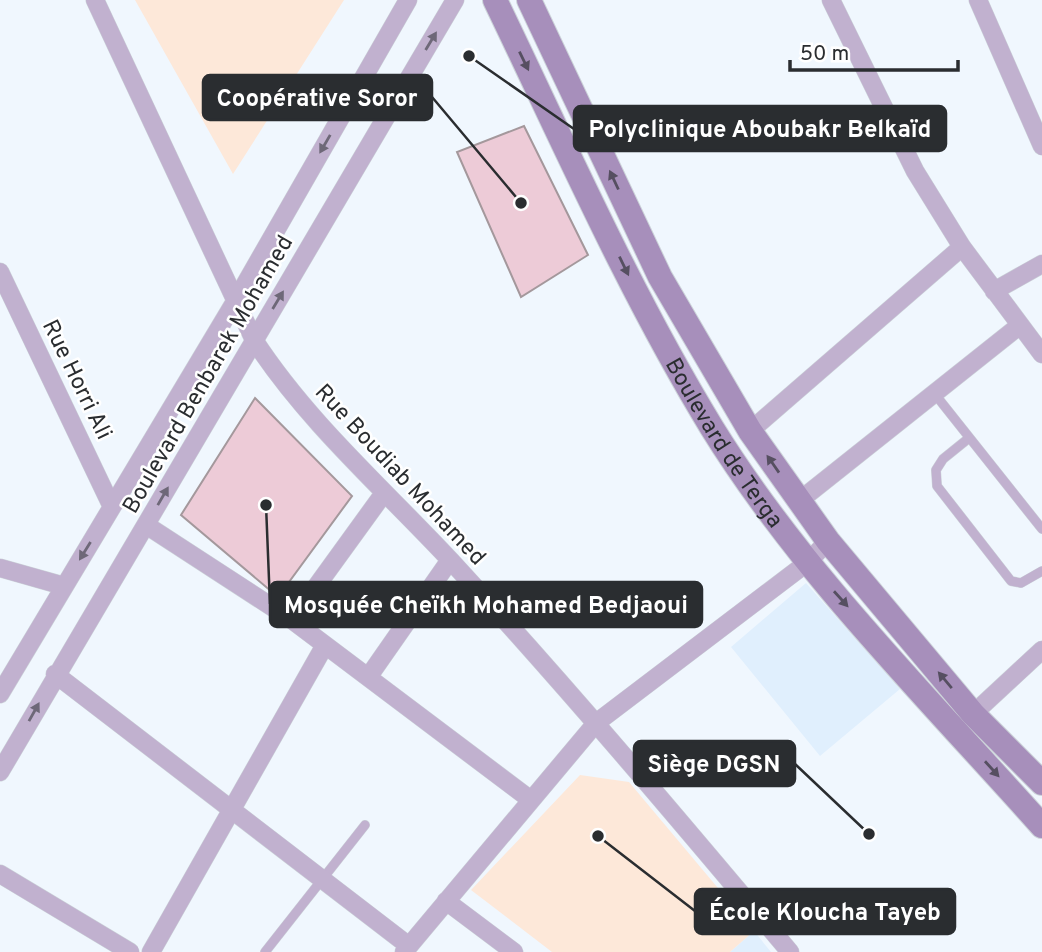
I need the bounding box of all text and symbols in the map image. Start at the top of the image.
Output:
scale bar [790,28,958,72]
one-way arrow [425,31,437,50]
text: 50 m [800,41,849,68]
one-way arrow [519,51,530,71]
callout: Coopérative Soror [203,75,432,120]
text: Coopérative Soror [216,85,418,115]
callout: Polyclinique Aboubakr Belkaïd [574,106,946,151]
text: Polyclinique Aboubakr Belkaïd [589,116,931,146]
one-way arrow [320,134,332,154]
one-way arrow [609,170,620,190]
street label: Boulevard Benbarek Mohamed [117,231,301,520]
one-way arrow [618,256,630,276]
one-way arrow [272,290,284,309]
street label: Rue Horri Ali [34,315,117,445]
street label: Boulevard de Terga [657,353,788,535]
street label: Rue Boudiab Mohamed [307,379,491,573]
one-way arrow [766,455,780,473]
one-way arrow [157,487,169,506]
one-way arrow [79,541,92,560]
callout: Mosquée Cheïkh Mohamed Bedjaoui [270,582,702,627]
one-way arrow [833,590,849,608]
text: Mosquée Cheïkh Mohamed Bedjaoui [284,592,688,622]
one-way arrow [937,672,952,690]
one-way arrow [28,703,40,722]
callout: Siège DGSN [634,741,795,786]
text: Siège DGSN [648,751,781,781]
one-way arrow [984,761,999,778]
callout: École Kloucha Tayeb [695,889,955,934]
text: École Kloucha Tayeb [709,897,941,929]

